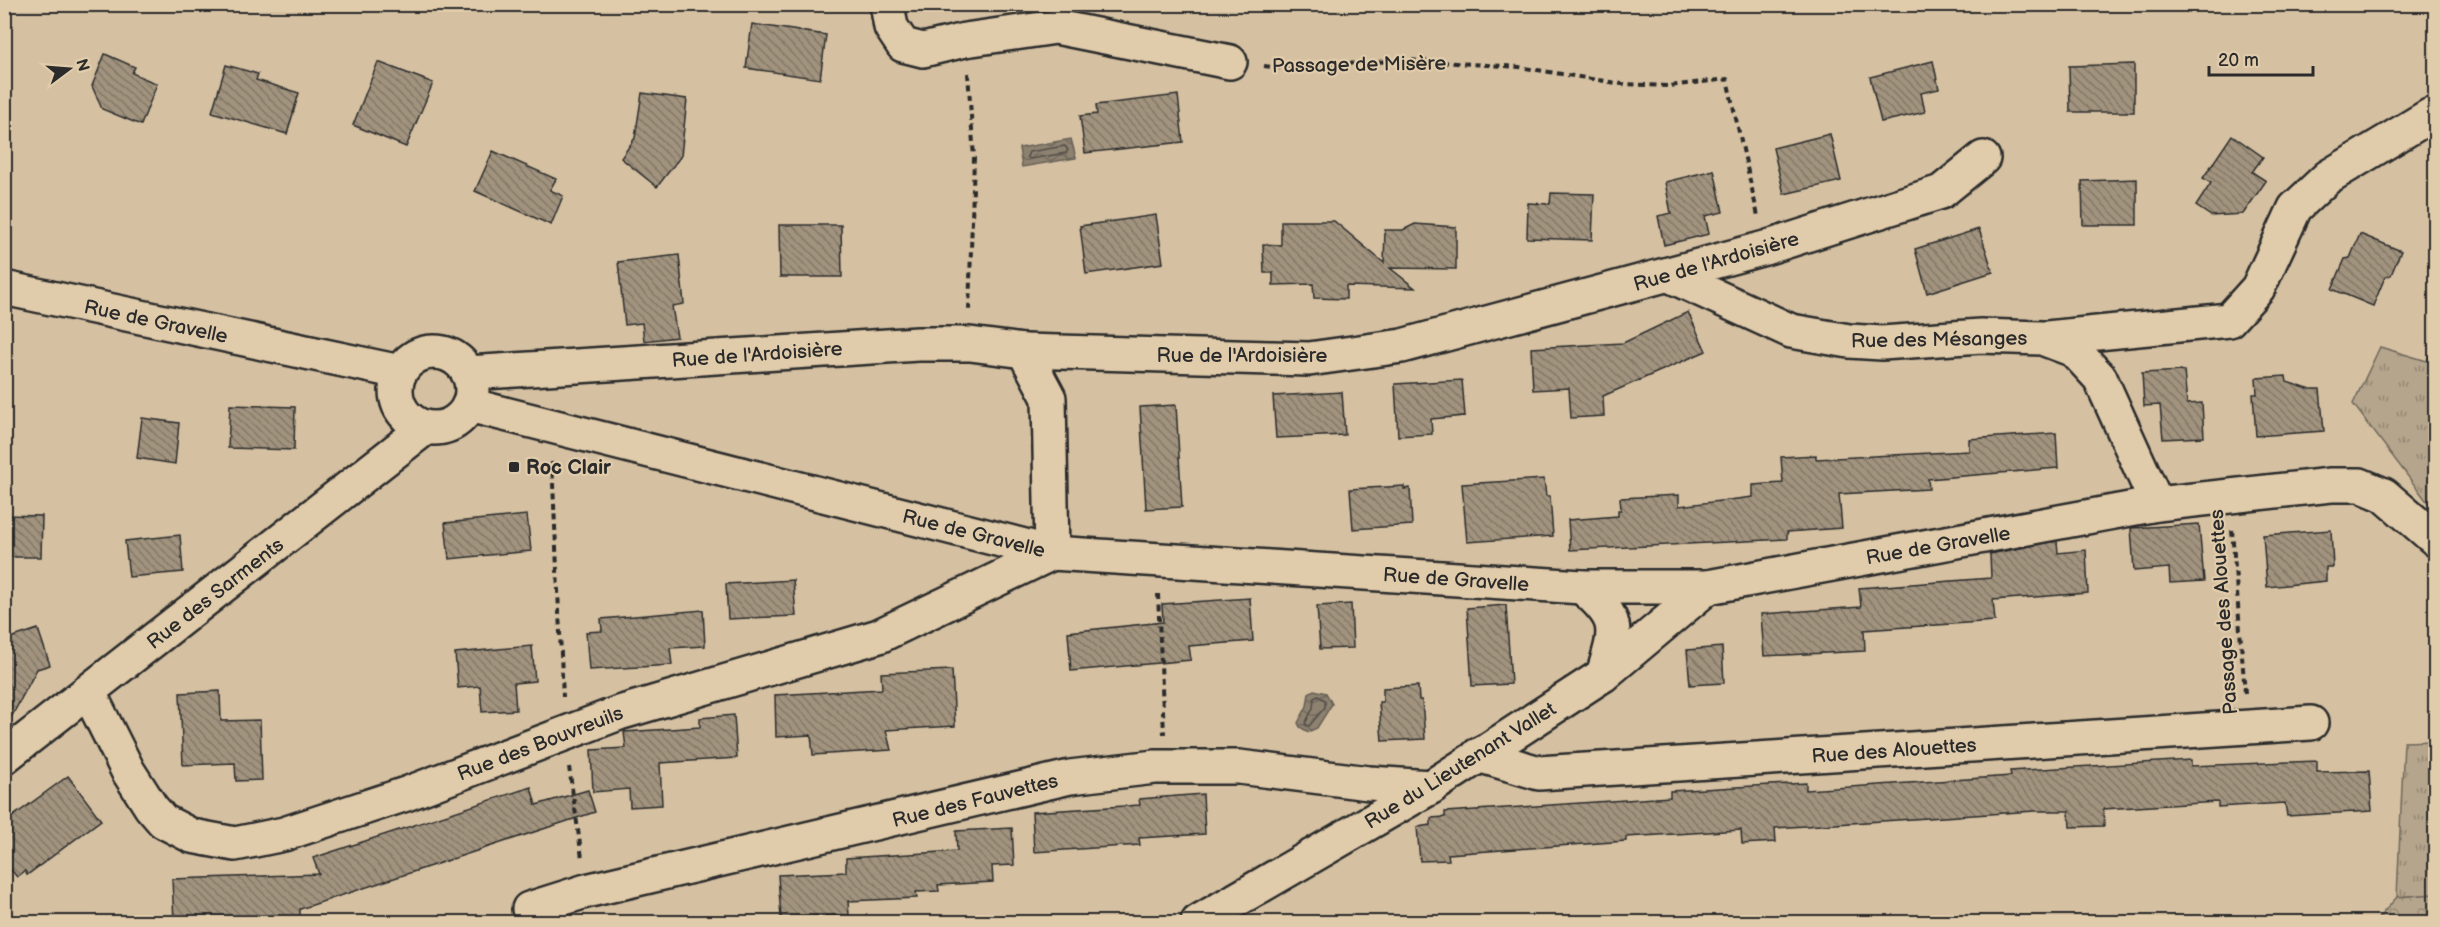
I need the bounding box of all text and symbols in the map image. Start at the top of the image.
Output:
north arrow [39,39,99,99]
scale bar [2209,39,2312,77]
text: 20 m [2218,50,2259,71]
street label: Passage de Misère [1272,51,1447,79]
text: N [71,57,93,74]
street label: Rue de l'Ardoisière [1631,227,1802,297]
street label: Rue de Gravelle [82,295,230,349]
street label: Rue des Mésanges [1851,326,2027,354]
street label: Rue de l'Ardoisière [671,337,843,373]
street label: Rue de l'Ardoisière [1157,344,1328,368]
place label: Roc Clair [526,456,612,480]
marker: Roc Clair [507,460,521,474]
street label: Rue de Gravelle [900,505,1048,563]
street label: Passage des Alouettes [2205,508,2243,715]
street label: Rue de Gravelle [1864,521,2012,571]
street label: Rue des Sarments [142,533,289,655]
street label: Rue de Gravelle [1382,563,1530,597]
street label: Rue du Lieutenant Vallet [1360,697,1561,835]
street label: Rue des Bouvreuils [454,701,627,787]
street label: Rue des Alouettes [1811,733,1977,769]
street label: Rue des Fauvettes [890,769,1061,833]

